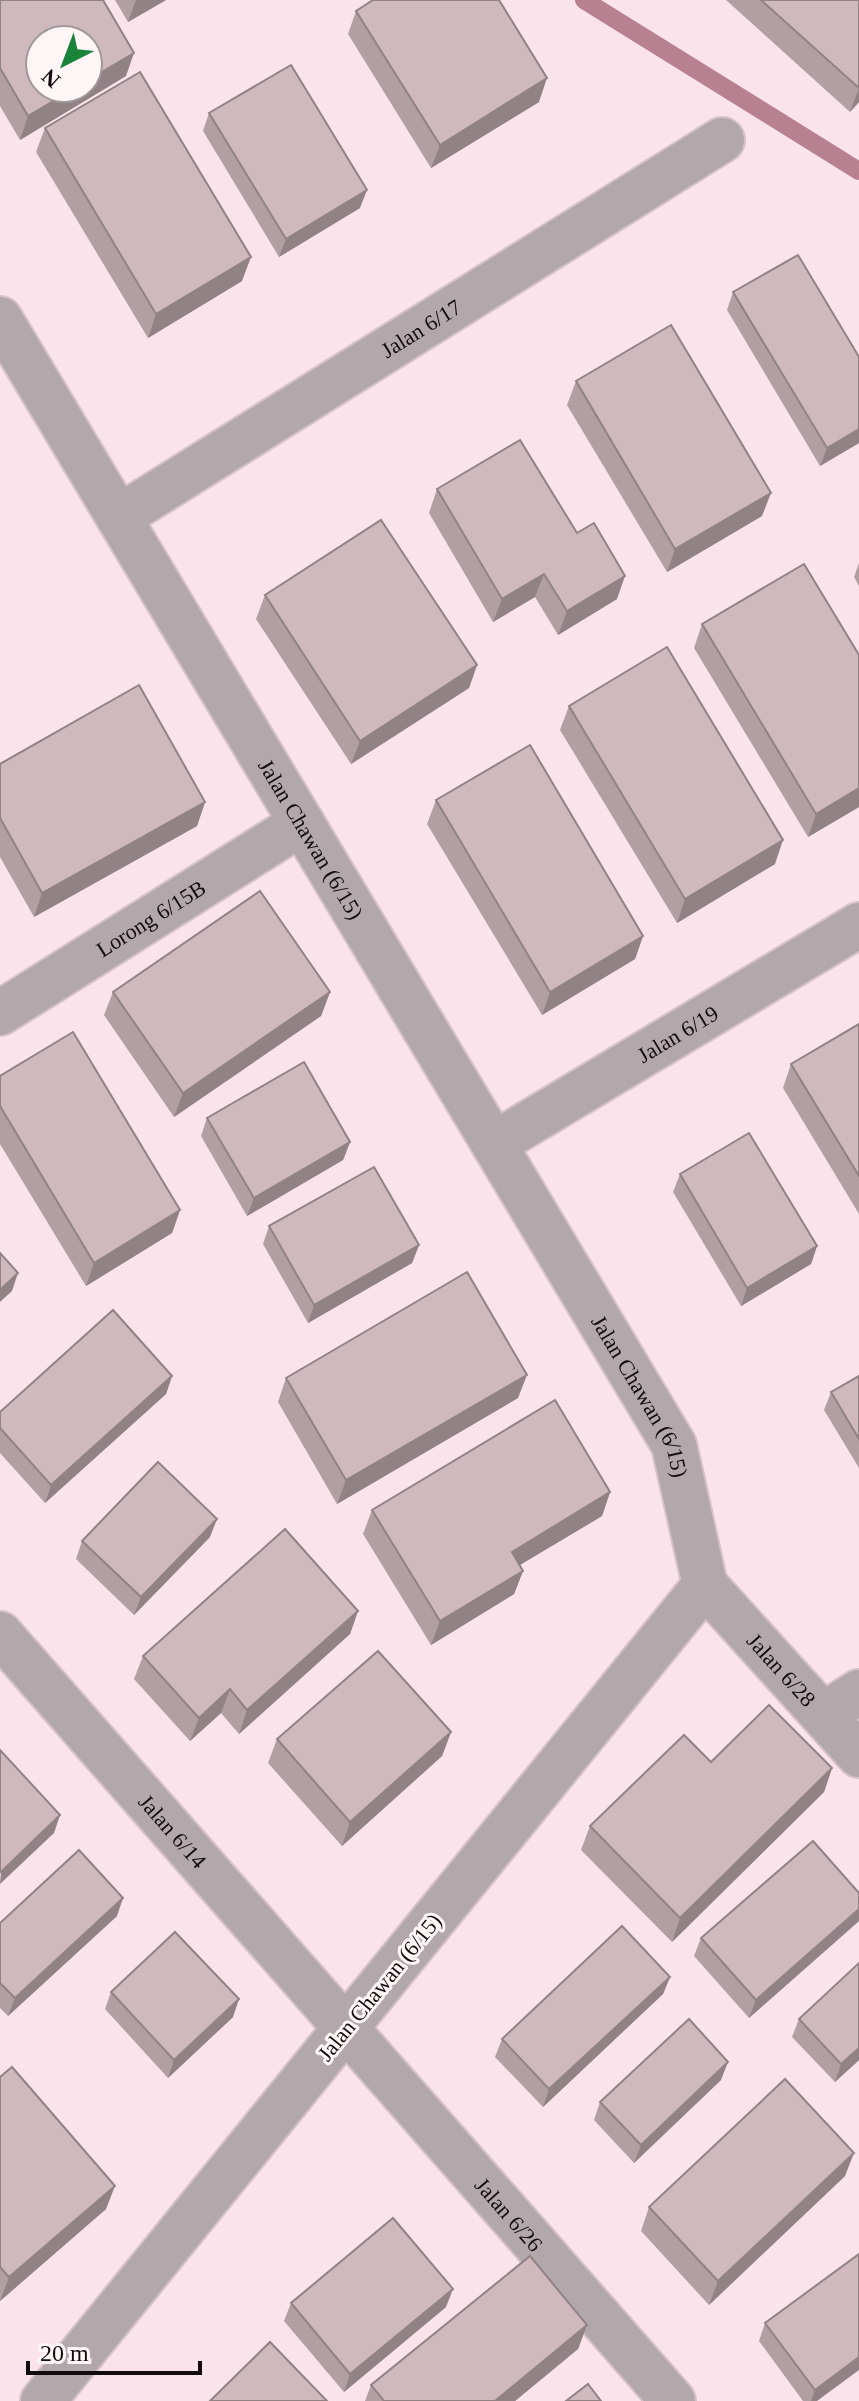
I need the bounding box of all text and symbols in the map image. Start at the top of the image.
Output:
north arrow [24,24,104,104]
text: N [37,64,65,93]
street label: Jalan 6/17 [376,294,466,363]
street label: Jalan Chawan (6/15) [253,755,368,924]
street label: Lorong 6/15B [92,875,210,962]
street label: Jalan 6/19 [633,1000,723,1068]
street label: Jalan Chawan (6/15) [586,1311,693,1480]
street label: Jalan 6/28 [742,1628,821,1712]
street label: Jalan 6/14 [133,1789,211,1873]
street label: Jalan Chawan (6/15) [312,1909,446,2066]
street label: Jalan 6/26 [470,2173,548,2257]
scale bar [28,2325,200,2375]
text: 20 m [40,2340,89,2366]

